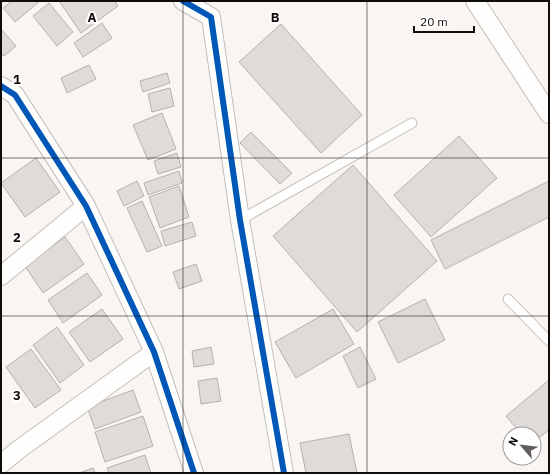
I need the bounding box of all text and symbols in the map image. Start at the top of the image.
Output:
scale bar [414,8,474,34]
text: A [88,9,97,26]
text: B [271,9,280,26]
text: 20 m [420,14,448,29]
text: 1 [13,71,21,88]
text: 2 [13,229,21,246]
text: 3 [13,387,21,404]
north arrow [502,426,542,466]
text: N [505,434,521,448]

